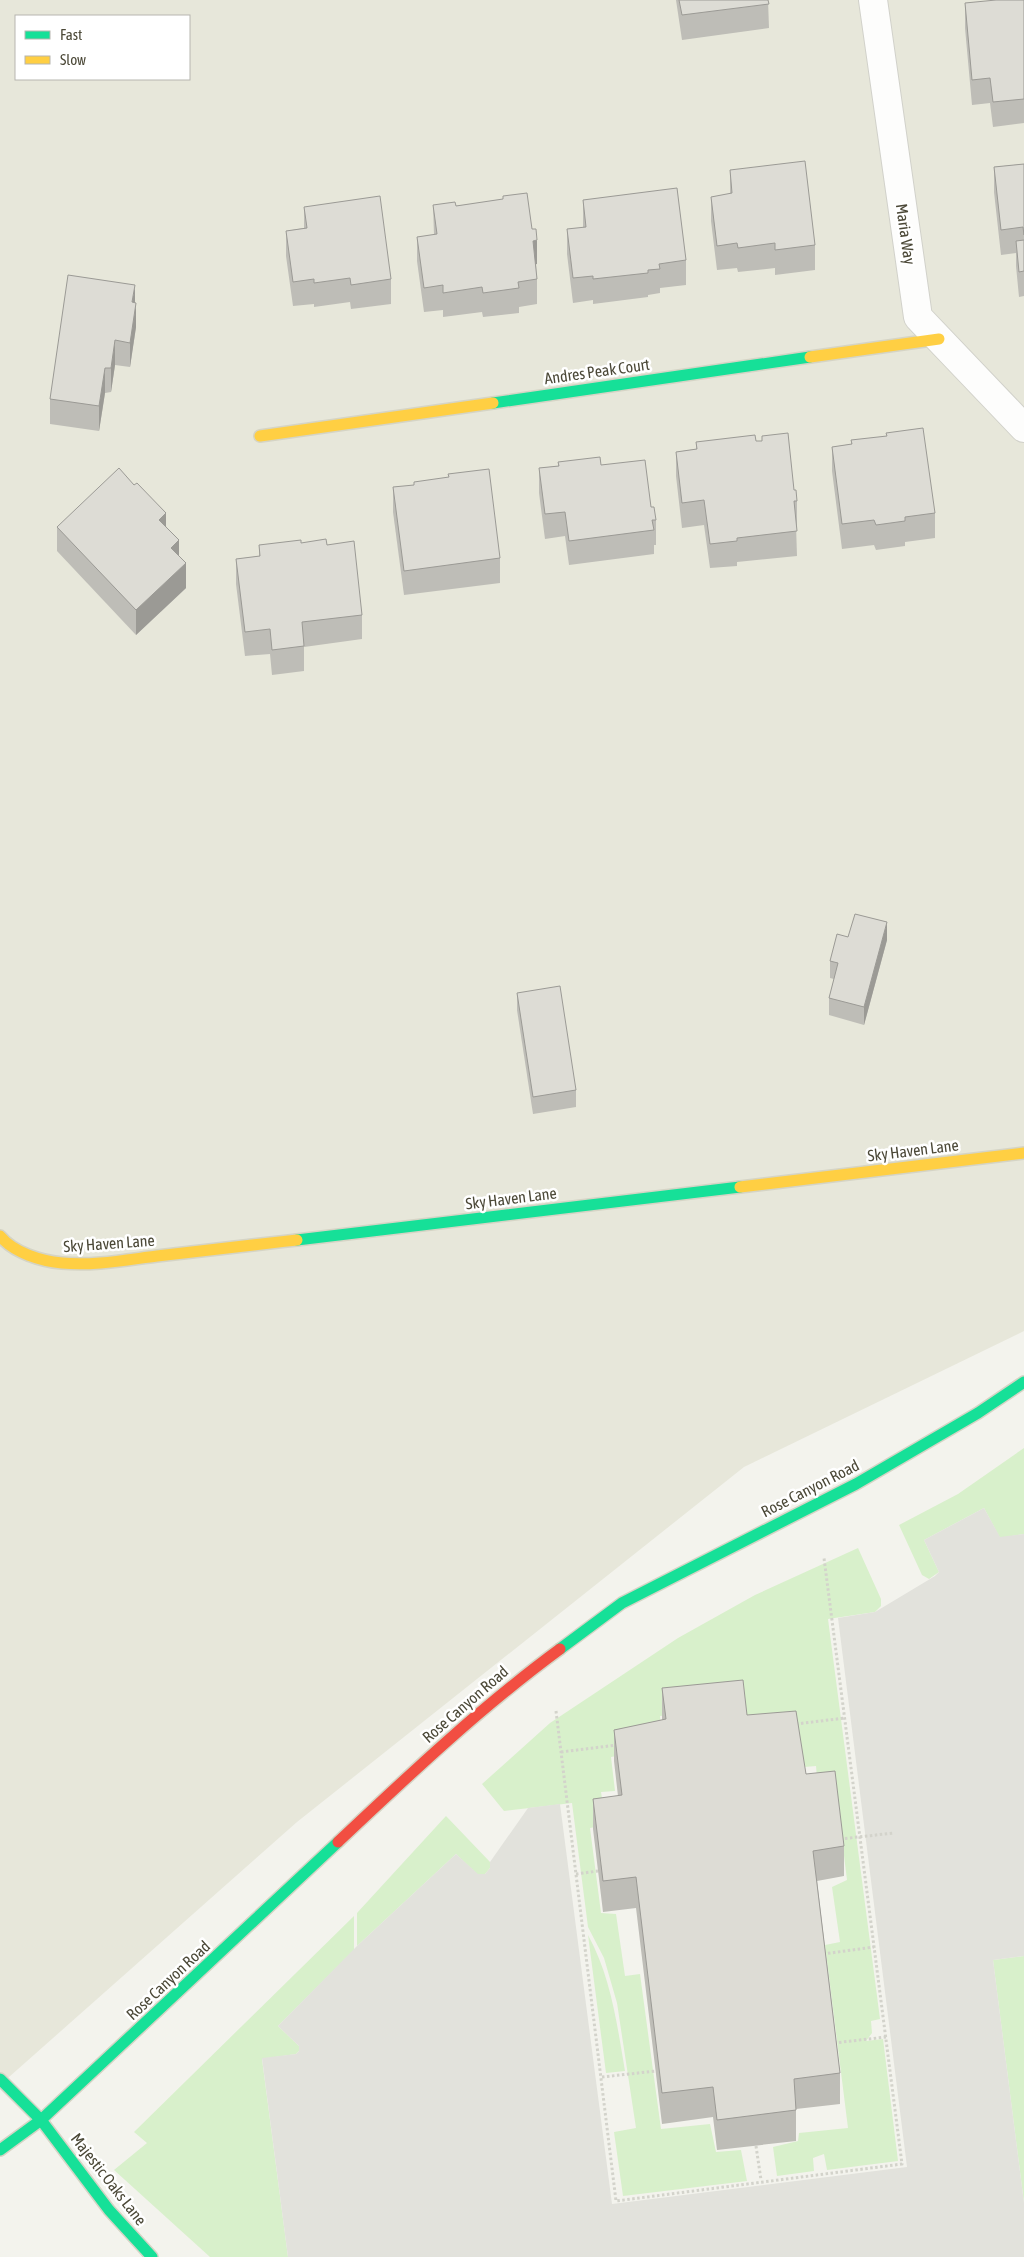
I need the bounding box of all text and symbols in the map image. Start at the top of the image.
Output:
legend [15,15,190,80]
text: Fast [60,26,82,43]
text: Slow [60,51,86,68]
street label: Maria Way [892,202,919,266]
street label: Andres Peak Court [543,355,651,387]
street label: Sky Haven Lane [866,1135,960,1166]
street label: Sky Haven Lane [464,1183,558,1214]
street label: Sky Haven Lane [63,1231,155,1256]
street label: Rose Canyon Road [758,1456,862,1521]
street label: Rose Canyon Road [419,1662,512,1747]
street label: Rose Canyon Road [123,1937,214,2024]
street label: Majestic Oaks Lane [67,2130,150,2229]

